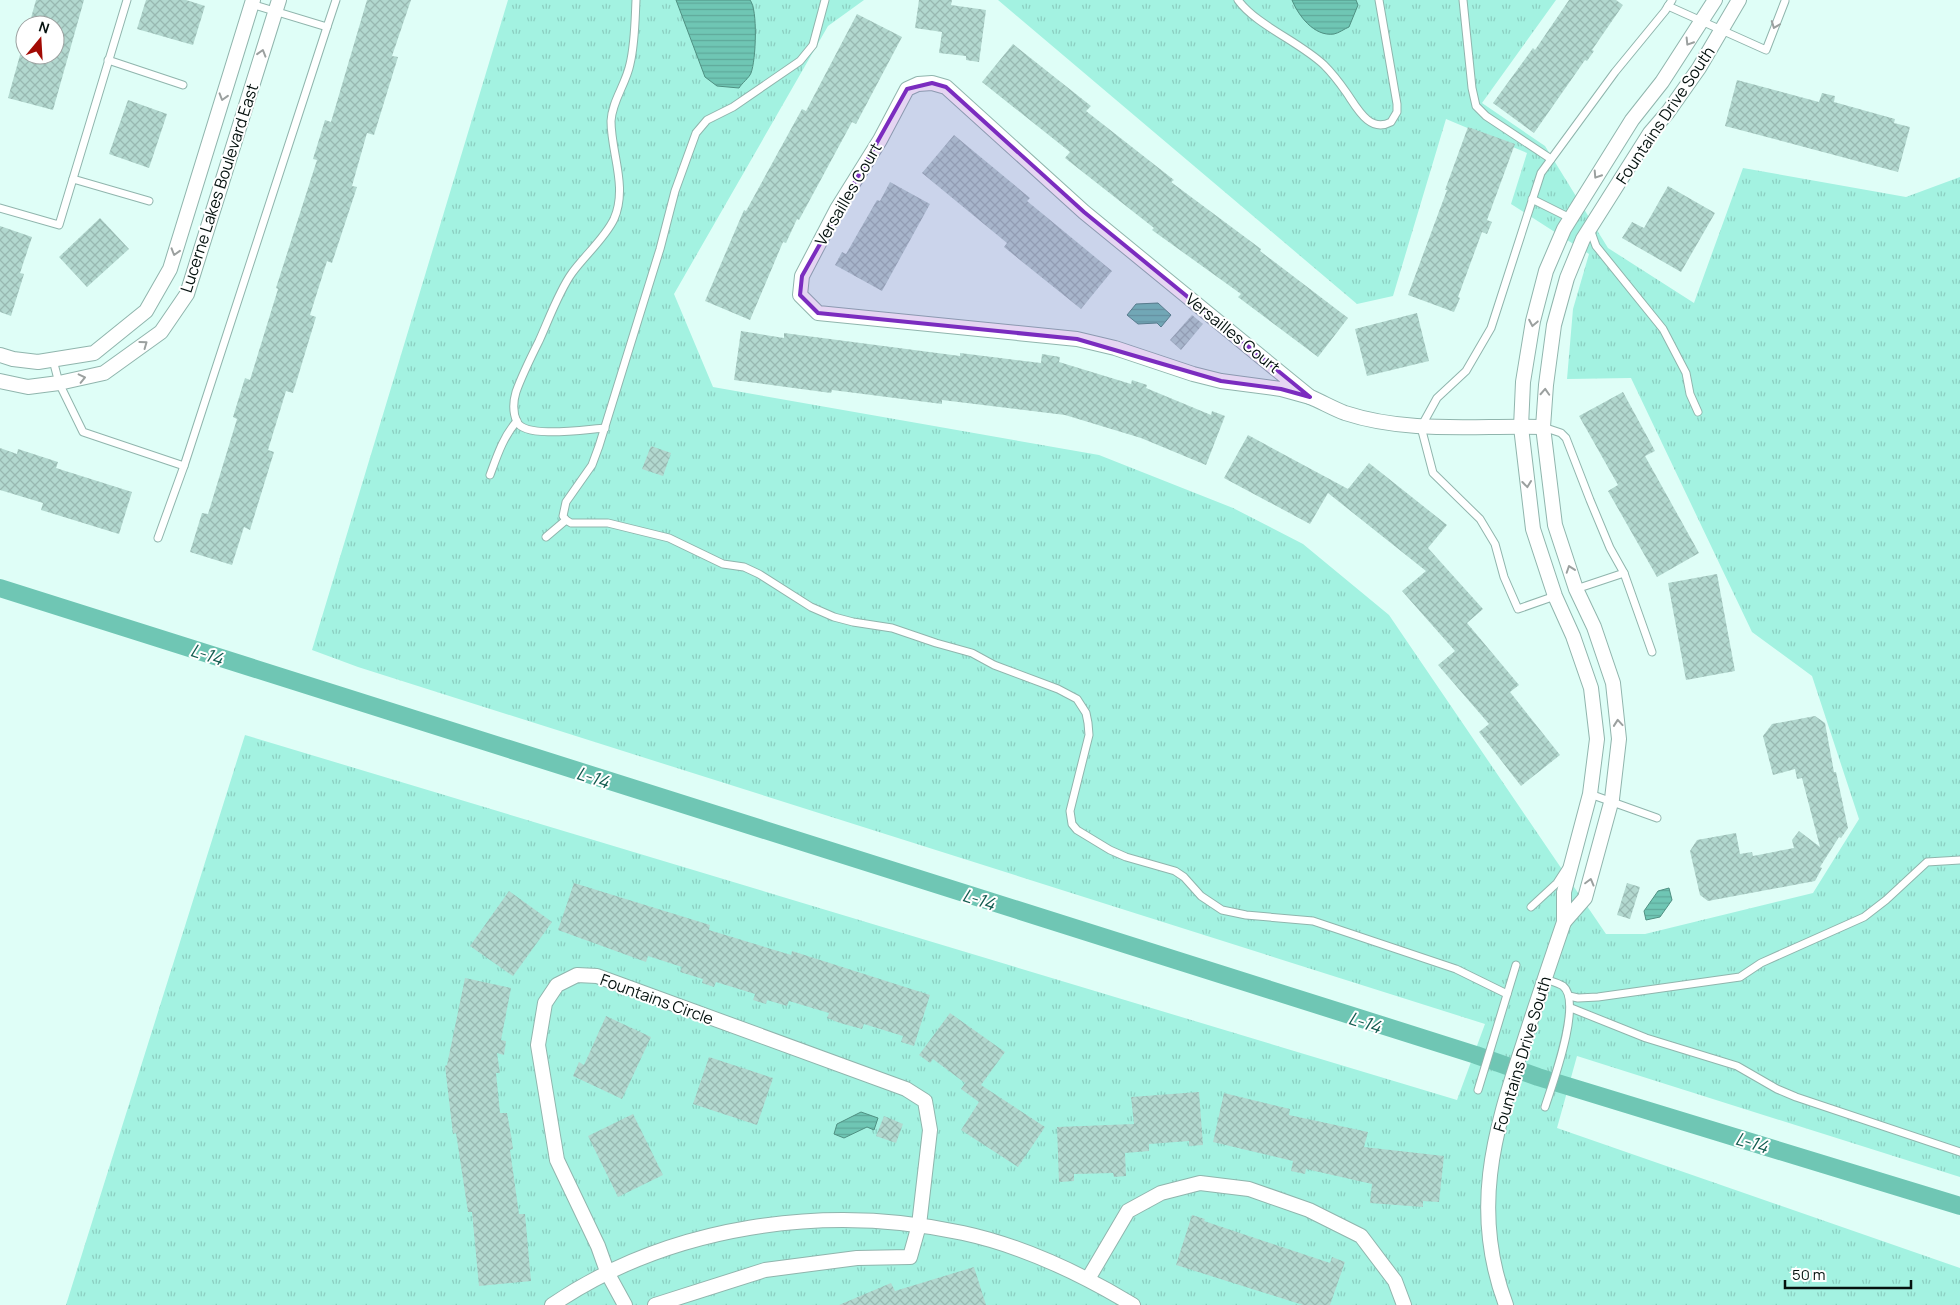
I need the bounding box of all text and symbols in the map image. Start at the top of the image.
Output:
north arrow [15,15,65,65]
text: N [36,17,52,38]
one-way arrow [1771,21,1781,29]
one-way arrow [1686,36,1695,45]
street label: Fountains Drive South [1611,42,1719,188]
one-way arrow [257,49,267,57]
street label: Lucerne Lakes Boulevard East [175,81,263,295]
one-way arrow [218,92,228,100]
street label: Versailles Court [810,138,886,250]
one-way arrow [1594,170,1603,179]
one-way arrow [171,248,181,256]
street label: Versailles Court [1181,288,1285,378]
one-way arrow [1528,318,1538,327]
one-way arrow [138,342,147,350]
one-way arrow [78,373,87,384]
one-way arrow [1540,388,1551,396]
one-way arrow [1521,481,1532,489]
one-way arrow [1566,566,1576,574]
water label: L-14 [188,637,227,671]
one-way arrow [1613,719,1624,727]
water label: L-14 [574,760,613,794]
one-way arrow [1584,879,1594,887]
water label: L-14 [960,882,999,916]
street label: Fountains Circle [597,968,717,1030]
street label: Fountains Drive South [1488,973,1556,1135]
water label: L-14 [1346,1005,1385,1039]
water label: L-14 [1733,1126,1772,1158]
scale bar [1785,1258,1911,1290]
text: 50 m [1792,1264,1826,1285]

